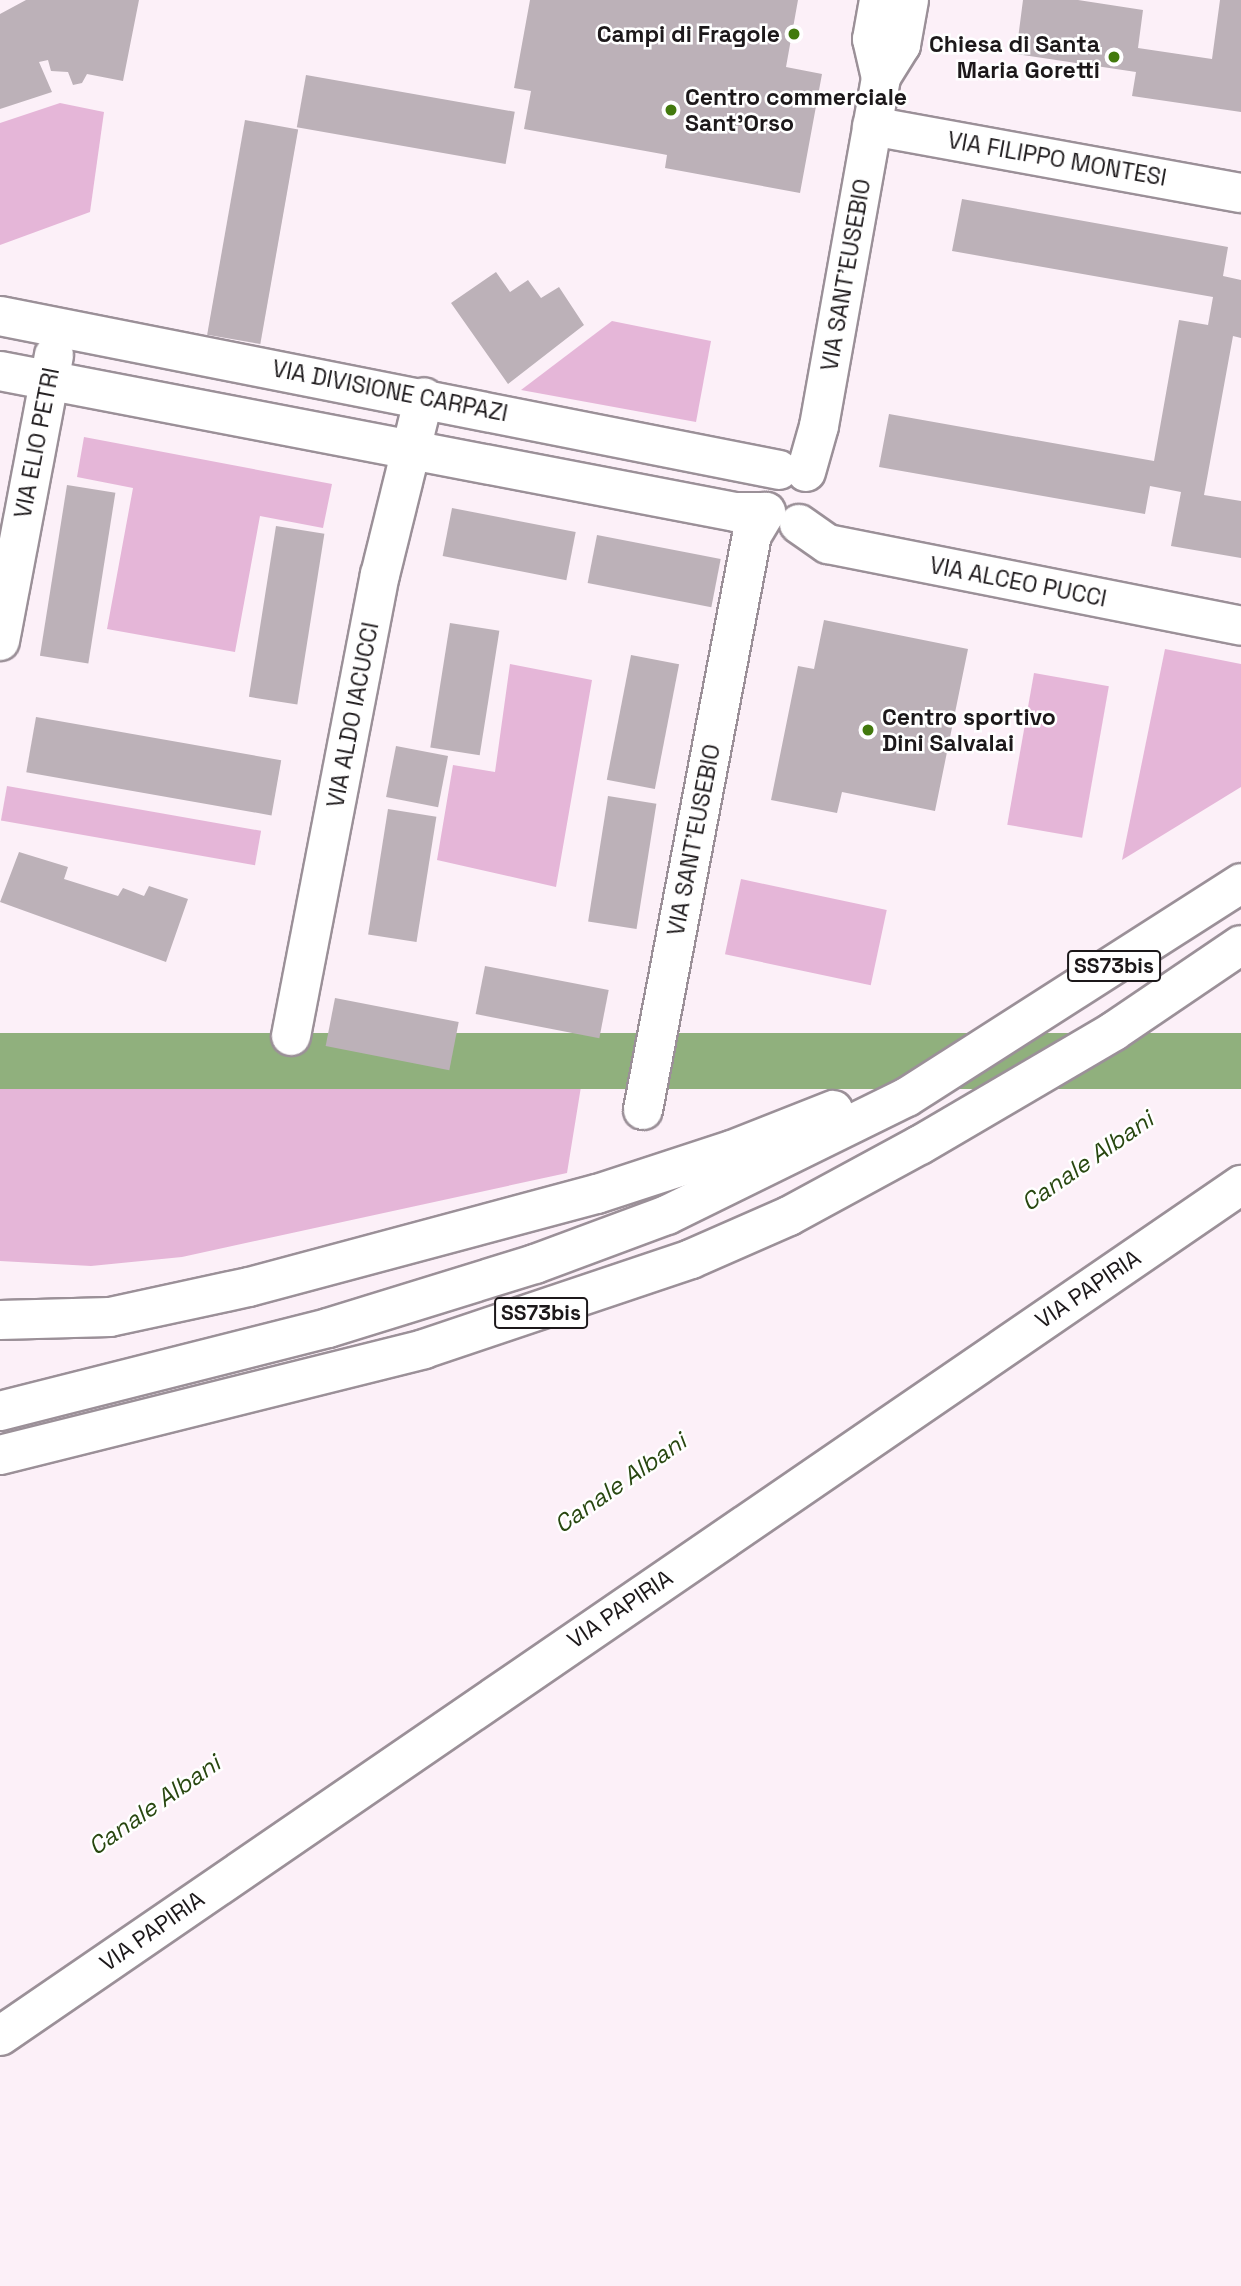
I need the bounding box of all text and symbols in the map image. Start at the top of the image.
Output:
place label: Campi di Fragole [597,20,780,48]
marker: Campi di Fragole [786,26,802,42]
place label: Chiesa di Santa Maria Goretti [929,30,1100,84]
marker: Chiesa di Santa Maria Goretti [1106,49,1122,65]
place label: Centro commerciale Sant'Orso [685,83,907,137]
marker: Centro commerciale Sant'Orso [663,102,679,118]
street label: VIA FILIPPO MONTESI [945,126,1169,192]
street label: VIA SANT'EUSEBIO [815,177,877,373]
street label: VIA DIVISIONE CARPAZI [270,355,510,427]
street label: VIA ELIO PETRI [9,365,65,521]
street label: VIA ALCEO PUCCI [927,551,1109,613]
street label: VIA ALDO IACUCCI [321,620,385,810]
place label: Centro sportivo Dini Salvalai [882,703,1056,757]
marker: Centro sportivo Dini Salvalai [860,722,876,738]
street label: VIA SANT'EUSEBIO [662,742,726,938]
road number: SS73bis [1067,948,1161,984]
water label: Canale Albani [1015,1105,1159,1217]
street label: VIA PAPIRIA [1030,1244,1146,1334]
road number: SS73bis [494,1296,588,1330]
water label: Canale Albani [548,1427,692,1539]
street label: VIA PAPIRIA [562,1564,678,1654]
water label: Canale Albani [82,1749,226,1861]
street label: VIA PAPIRIA [94,1885,210,1977]

